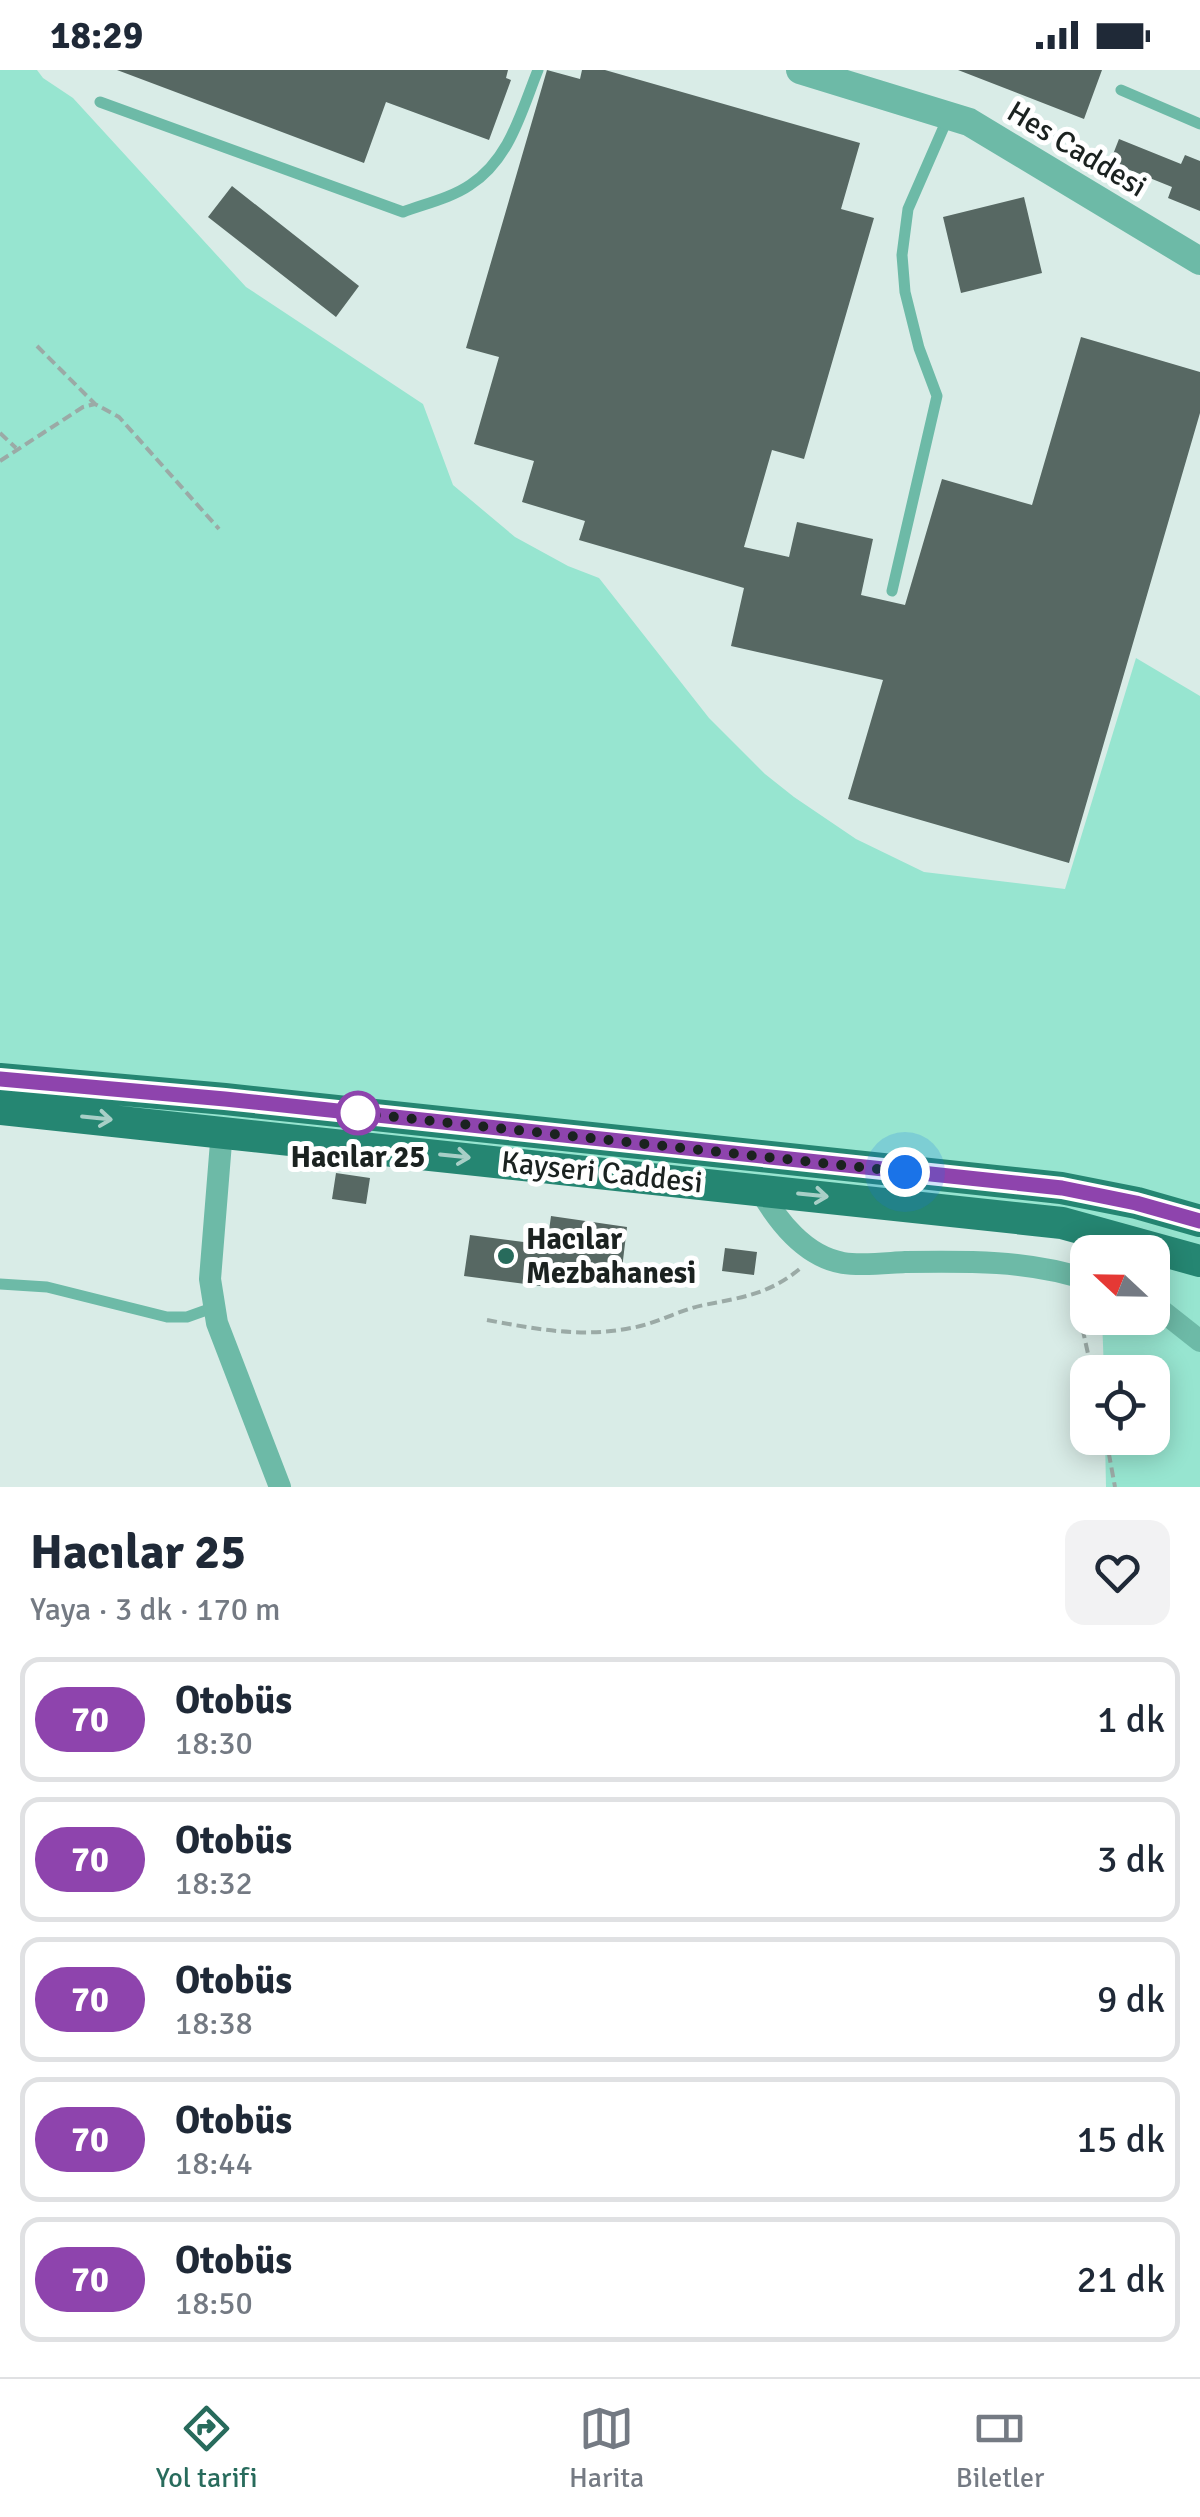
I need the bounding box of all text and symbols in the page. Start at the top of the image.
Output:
text: 18:29 [50,12,143,59]
street label: Hes Caddesi [1000,93,1153,205]
marker: Hacılar 25 [337,1092,379,1134]
one-way arrow [80,1109,113,1128]
place label: Hacılar 25 [290,1139,426,1176]
street label: Kayseri Caddesi [499,1144,704,1201]
one-way arrow [438,1147,471,1166]
your location [880,1147,930,1197]
one-way arrow [796,1186,829,1205]
place label: Hacılar Mezbahanesi [526,1221,696,1292]
north arrow [1070,1235,1170,1335]
map controls [1070,1235,1170,1455]
marker: Hacılar Mezbahanesi [495,1245,517,1267]
button: locate [1070,1355,1170,1455]
button: heart [1065,1520,1170,1625]
text: Hacılar 25 [30,1523,246,1582]
text: Yaya · 3 dk · 170 m [30,1590,281,1629]
text: Otobüs [175,1677,292,1724]
text: 1 dk [1097,1696,1165,1743]
text: 70 [71,1698,109,1741]
text: 18:30 [175,1724,253,1763]
text: Otobüs [175,1817,292,1864]
text: 3 dk [1097,1836,1165,1883]
text: 70 [71,1838,109,1881]
text: 18:32 [175,1864,253,1903]
text: Otobüs [175,1957,292,2004]
text: 9 dk [1097,1976,1165,2023]
text: 70 [71,1978,109,2021]
text: 18:38 [175,2004,253,2043]
text: Otobüs [175,2097,292,2144]
text: 15 dk [1076,2116,1165,2163]
text: 70 [71,2118,109,2161]
text: 18:44 [175,2144,253,2183]
text: Otobüs [175,2237,292,2284]
text: 21 dk [1076,2256,1165,2303]
text: 70 [71,2258,109,2301]
text: 18:50 [175,2284,253,2323]
tab: Yol tarifi [156,2401,258,2495]
tab: Harita [569,2401,644,2495]
tab: Biletler [956,2401,1044,2495]

